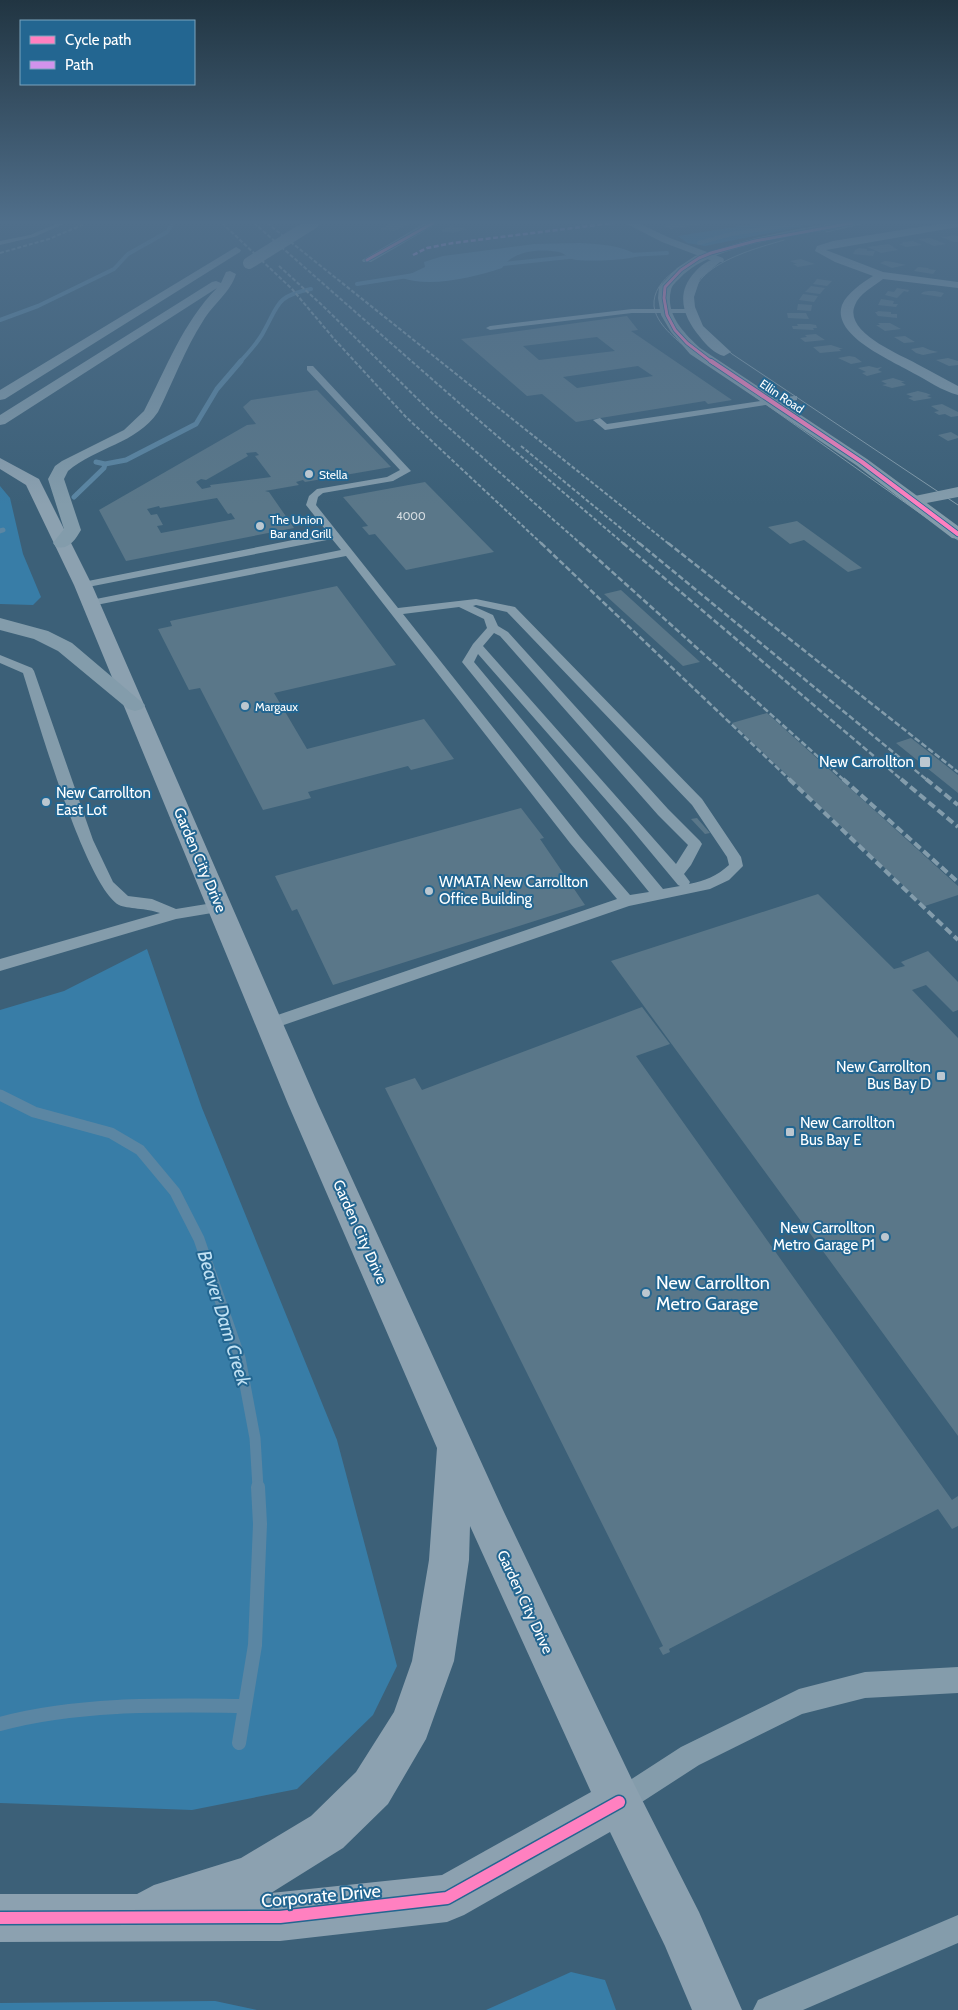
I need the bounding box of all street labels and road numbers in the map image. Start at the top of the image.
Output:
street label: Ellin Road [757,376,807,416]
street label: Garden City Drive [170,805,230,915]
street label: Garden City Drive [329,1177,391,1287]
street label: Garden City Drive [493,1547,557,1657]
street label: Corporate Drive [260,1880,382,1912]

